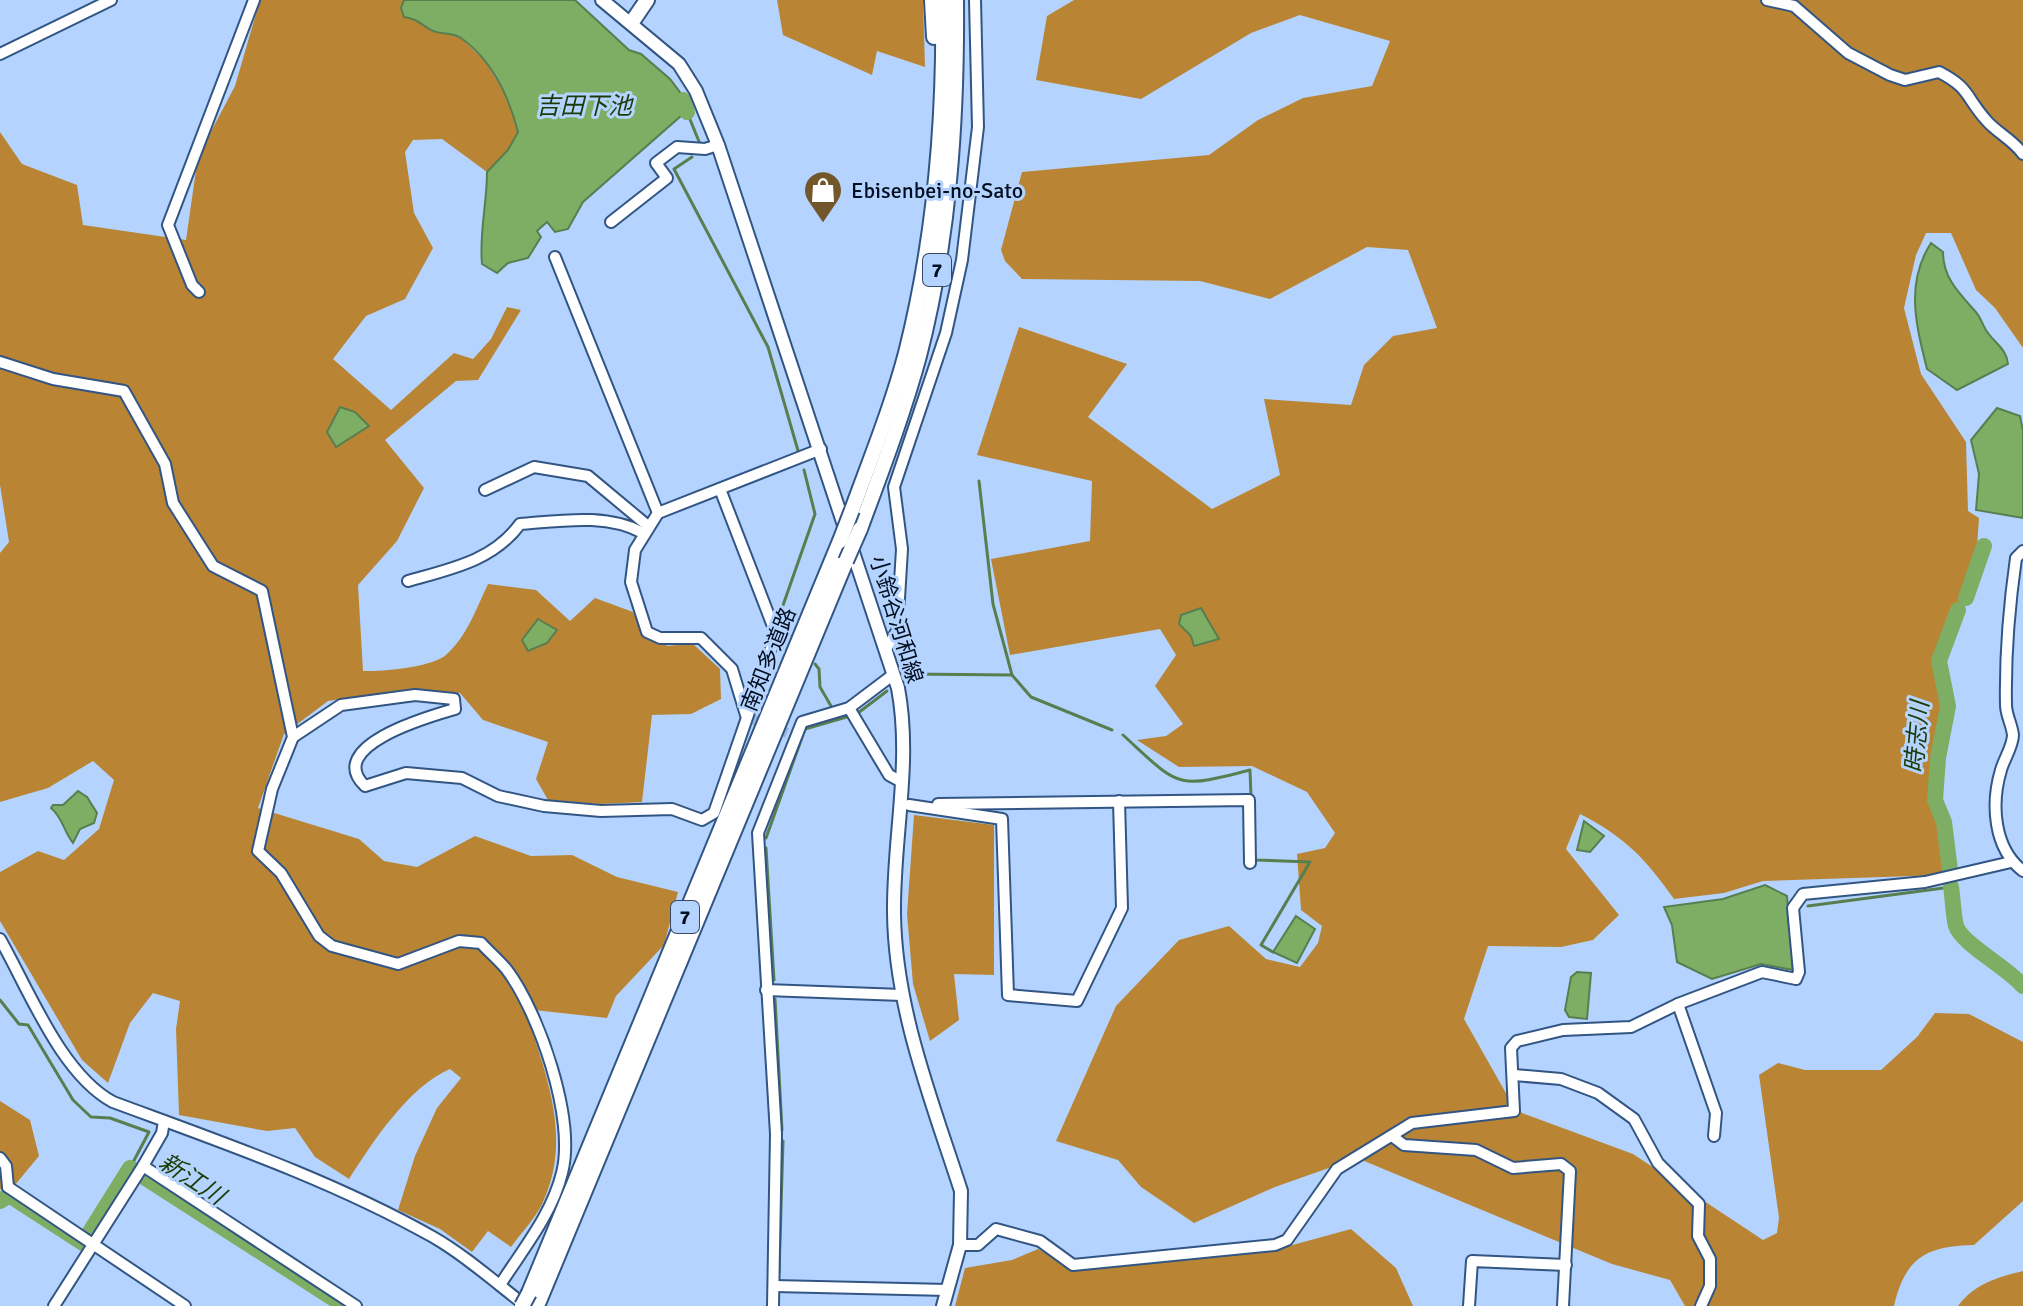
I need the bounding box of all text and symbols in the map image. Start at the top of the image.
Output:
water label: 吉田下池 [536,91,634,121]
shop icon: Ebisenbei-no-Sato [802,169,844,224]
place label: Ebisenbei-no-Sato [851,177,1023,204]
road number: 7 [923,254,951,286]
street label: 小鈴谷河和線 [864,552,929,686]
street label: 南知多道路 [735,603,802,715]
water label: 時志川 [1899,697,1935,774]
road number: 7 [671,901,699,933]
water label: 新江川 [154,1147,233,1213]

